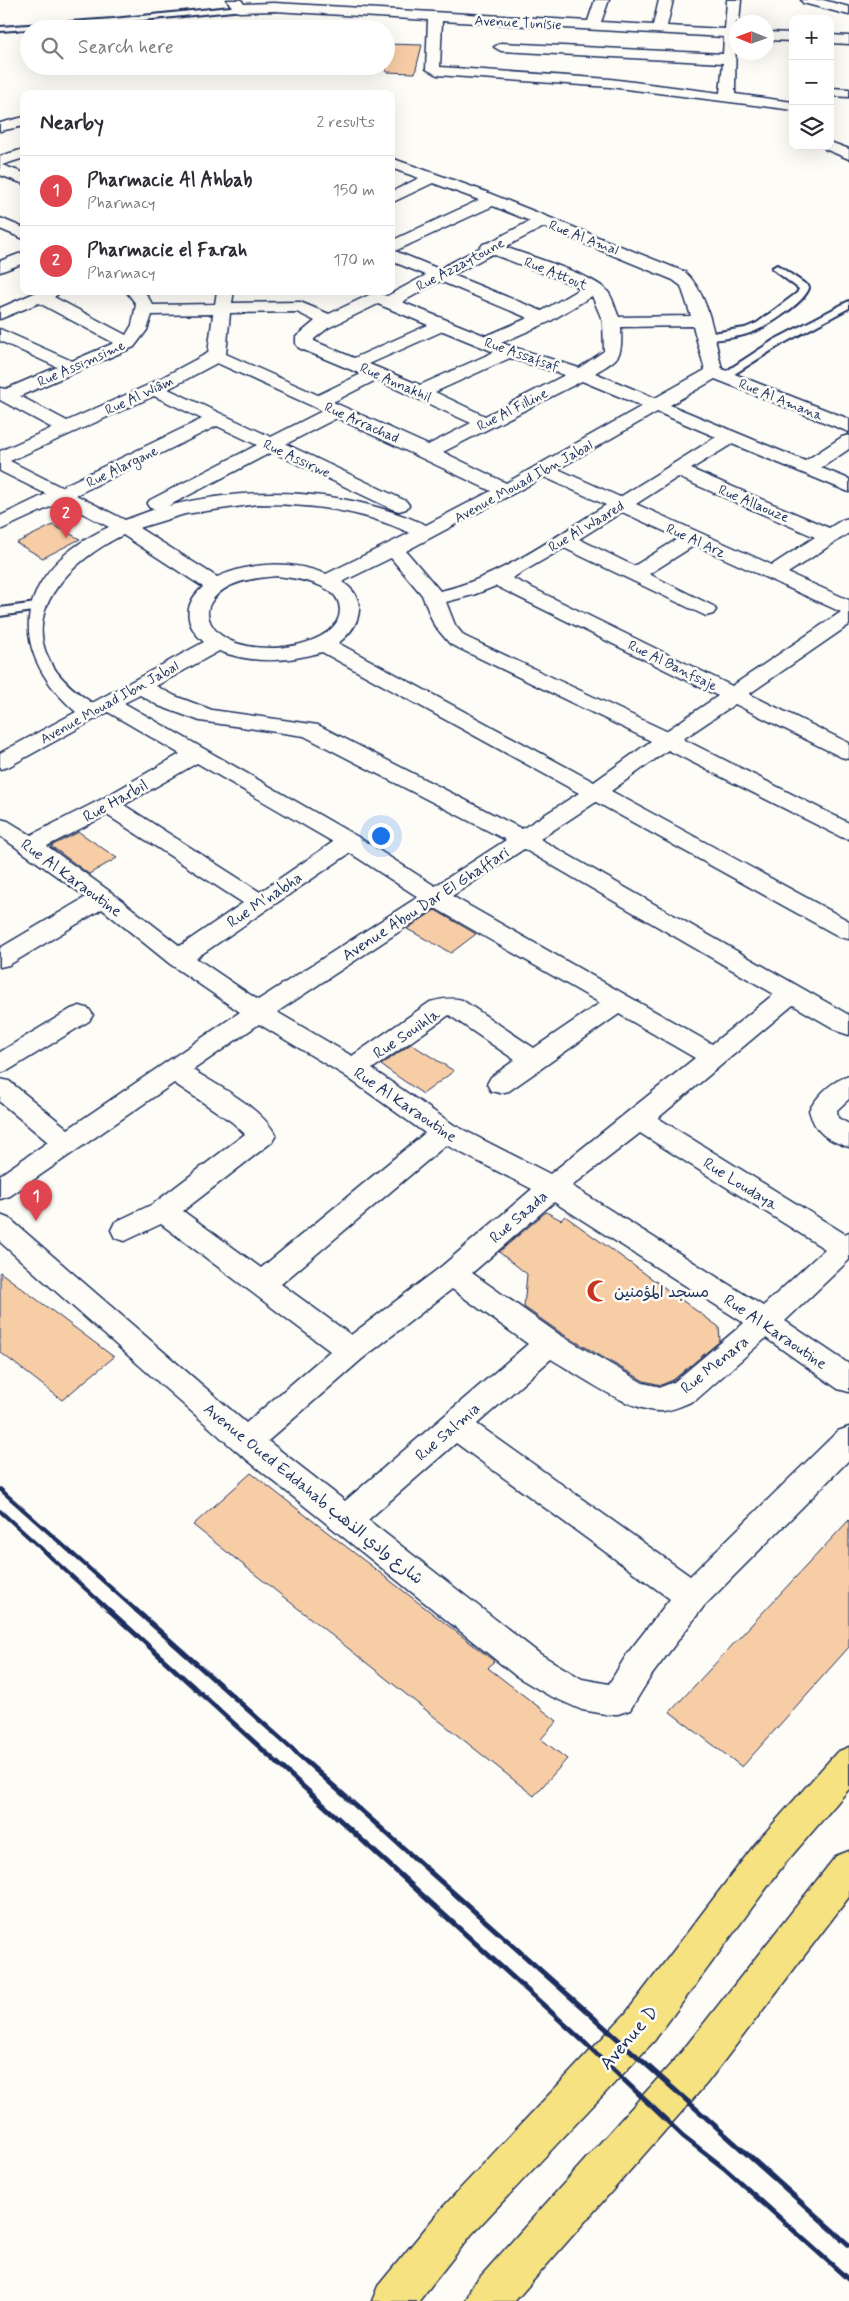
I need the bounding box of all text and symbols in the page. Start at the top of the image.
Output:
street label: Avenue Tunisie [474,12,562,34]
north arrow [729,15,774,60]
map controls [789,15,834,150]
button: + [789,15,834,60]
search box [20,20,395,75]
icon: search [38,34,66,62]
text: Search here [78,35,174,60]
button: − [789,60,834,105]
button: layers [789,105,834,150]
text: Nearby [40,109,104,137]
text: 2 results [317,112,375,133]
text: Pharmacie Al Ahbab [87,168,252,193]
text: 1 [52,180,60,201]
text: 150 m [333,180,375,201]
text: Pharmacy [87,193,155,214]
street label: Rue Al Amal [546,216,621,259]
street label: Rue Azzaytoune [413,234,508,296]
text: Pharmacie el Farah [87,238,248,263]
text: 2 [52,250,60,271]
text: 170 m [333,250,375,271]
street label: Rue Attout [521,253,591,295]
text: Pharmacy [87,263,155,284]
street label: Rue Assafsaf [482,334,561,376]
street label: Rue Assimsime [35,336,128,391]
street label: Rue Annakhil [357,359,434,407]
street label: Rue Al Wiâm [102,372,177,420]
street label: Rue Al Amana [736,375,826,425]
street label: Rue Al Filline [474,384,551,435]
street label: Rue Arrachad [321,398,402,447]
street label: Rue Assirwe [260,436,333,482]
street label: Avenue Mouad Ibn Jabal [451,436,596,527]
street label: Rue Alargane [84,442,162,493]
street label: Rue Allaouze [716,481,792,527]
pin: 2 [50,497,82,538]
street label: Rue Al Waared [545,497,628,557]
street label: Rue Al Arz [663,520,728,562]
street label: Rue Al Banfsaje [625,636,721,695]
street label: Avenue Mouad Ibn Jabal [37,657,182,748]
street label: Rue Harbil [80,775,152,828]
your location [368,823,394,849]
street label: Rue Al Karaoutine [16,834,126,922]
street label: Avenue Abou Dar El Ghaffari [338,842,514,966]
street label: Rue M'nabha [223,867,307,933]
street label: Rue Souihla [369,1004,445,1064]
street label: Rue Al Karaoutine [349,1063,461,1148]
street label: Rue Loudaya [699,1153,782,1216]
pin: 1 [20,1180,52,1221]
street label: Rue Saada [485,1186,553,1248]
mosque icon: مسجد المؤمنين [585,1278,611,1304]
place label: مسجد المؤمنين [614,1282,709,1303]
street label: Rue Al Karaoutine [719,1290,831,1375]
street label: Rue Menara [677,1331,753,1399]
street label: Rue Salmia [411,1398,485,1466]
street label: Avenue Oued Eddahab شارع وادي الذهب [199,1399,427,1589]
street label: Avenue D [594,2000,664,2076]

